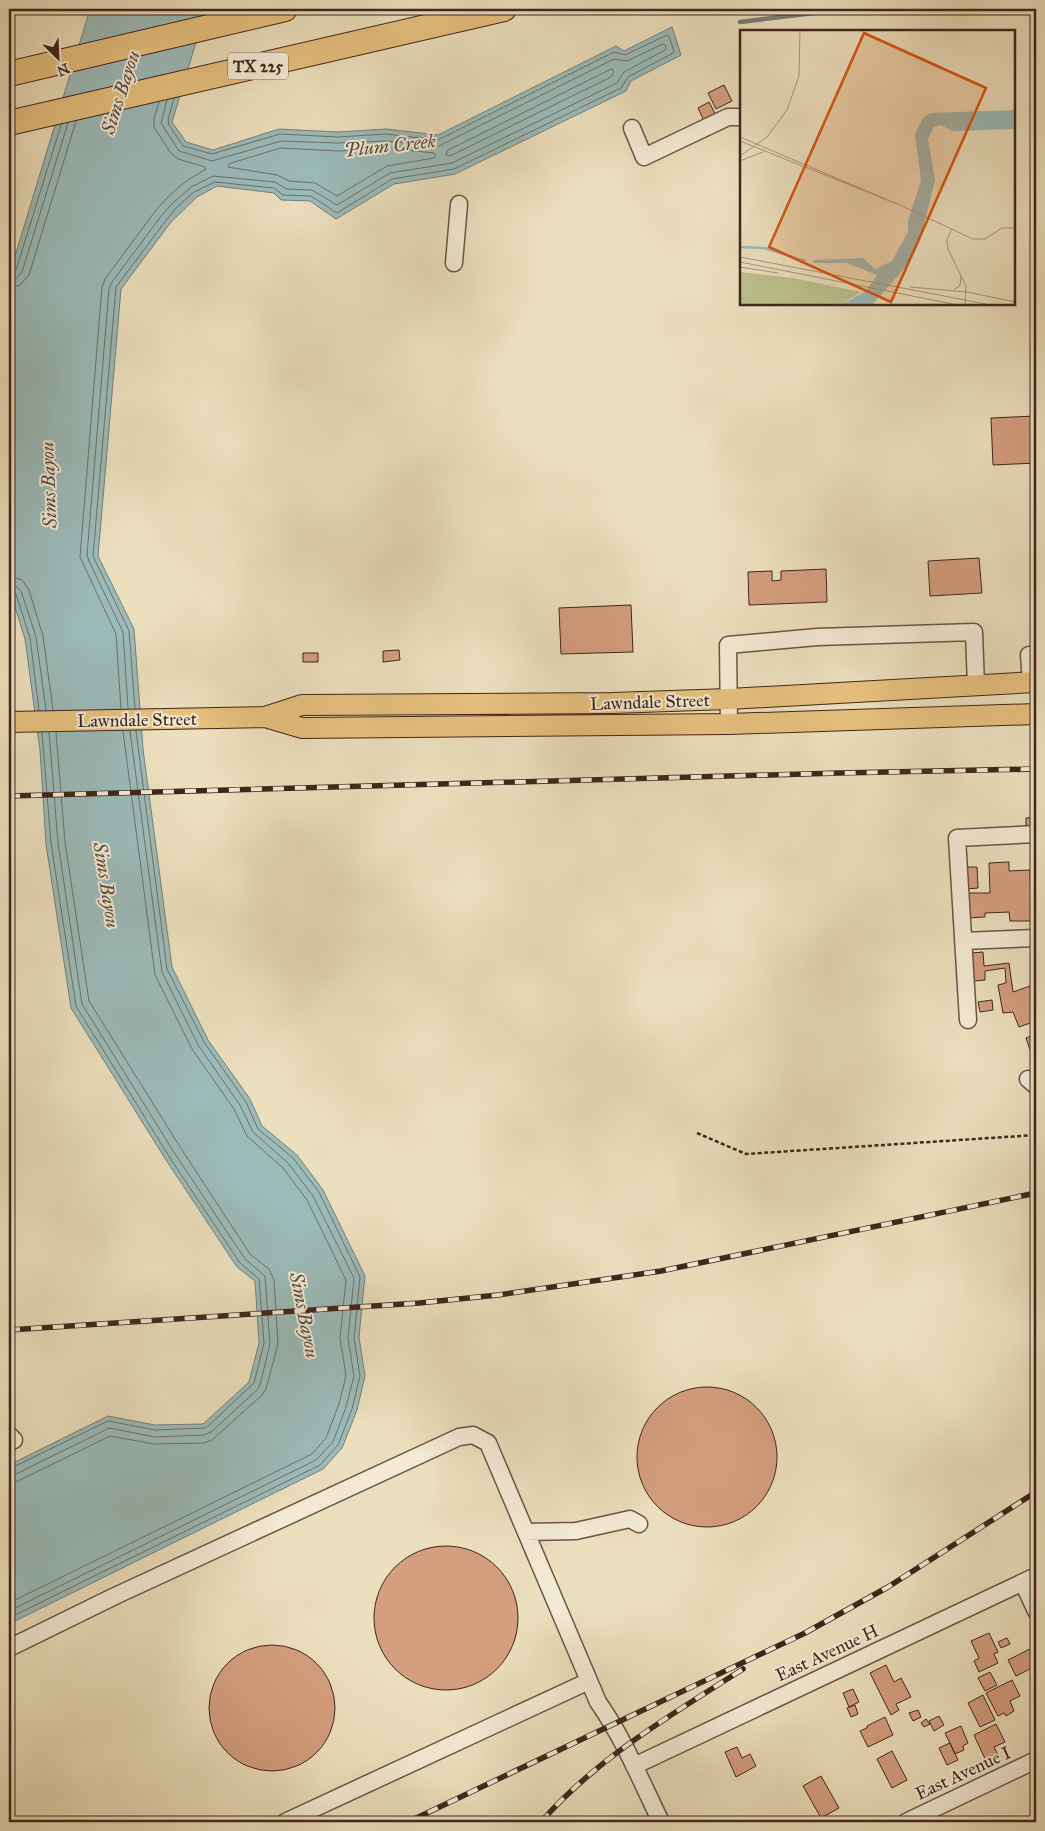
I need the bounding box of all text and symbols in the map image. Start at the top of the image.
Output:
inset map [740,30,1015,305]
north arrow [32,32,82,82]
water label: Sims Bayou [96,47,145,138]
road number: TX 225 [228,52,288,80]
text: N [54,59,72,80]
water label: Plum Creek [343,129,437,162]
water label: Sims Bayou [35,441,62,530]
street label: Lawndale Street [590,689,711,715]
street label: Lawndale Street [77,708,198,732]
water label: Sims Bayou [88,839,125,930]
water label: Sims Bayou [285,1269,324,1360]
street label: East Avenue H [772,1620,882,1686]
street label: East Avenue I [912,1741,1015,1805]

